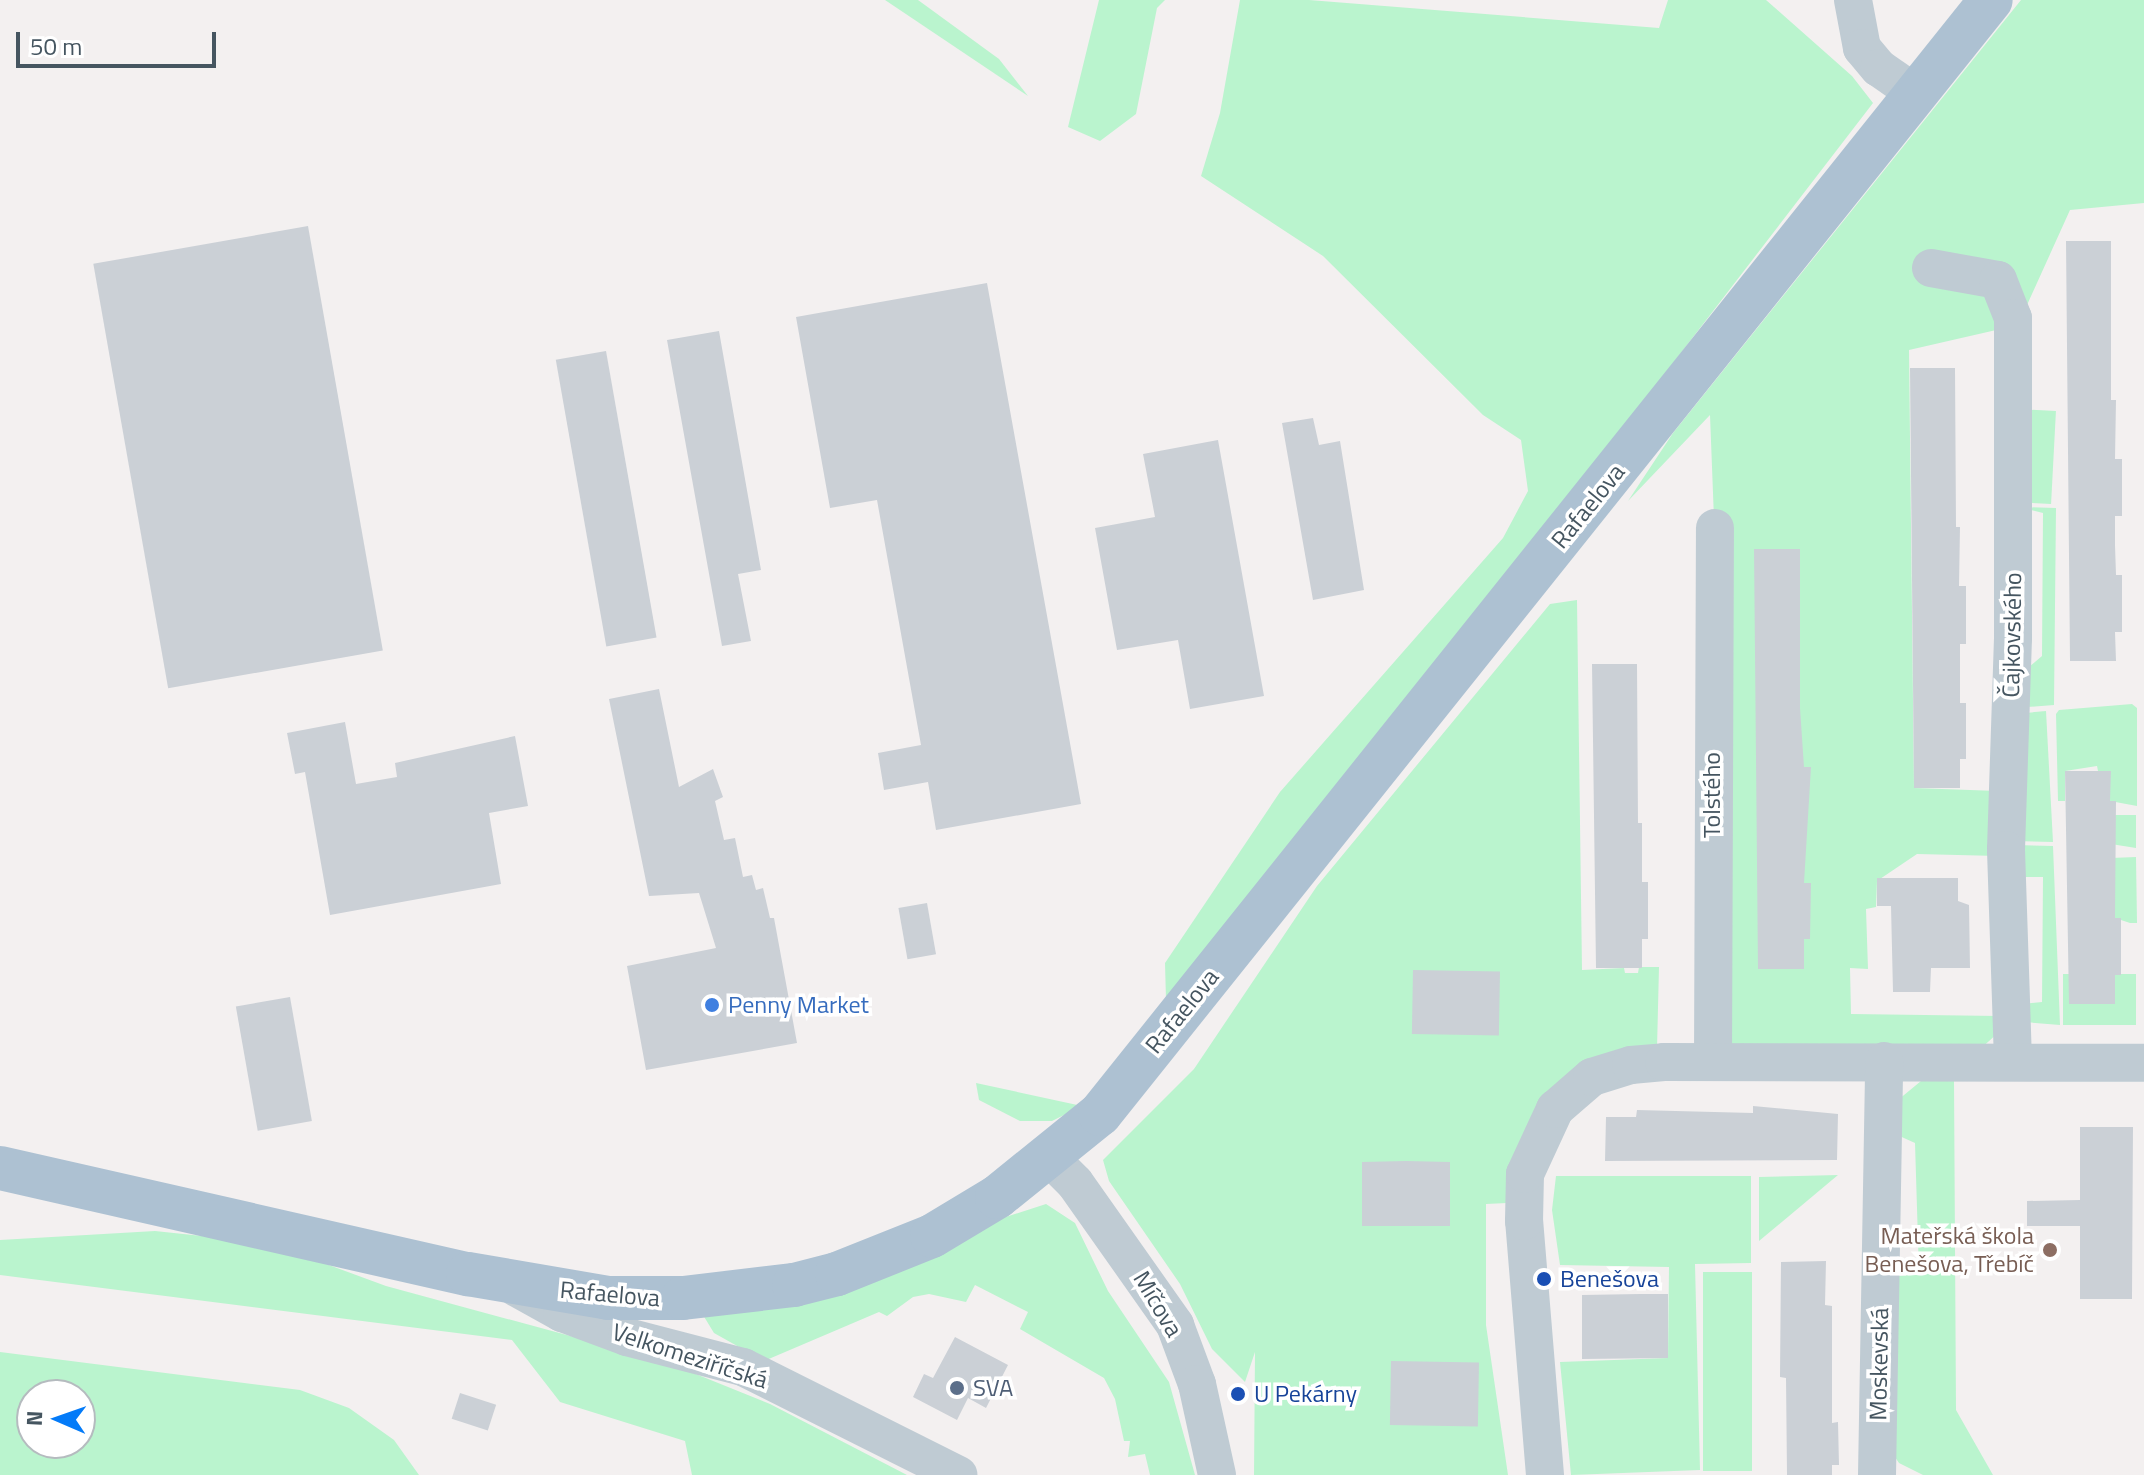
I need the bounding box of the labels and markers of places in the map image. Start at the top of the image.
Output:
place label: Penny Market [728,991,869,1019]
marker: Penny Market [703,996,721,1014]
place label: Mateřská škola Benešova, Třebíč [1864,1222,2034,1278]
marker: Mateřská škola Benešova, Třebíč [2041,1241,2059,1259]
place label: Benešova [1560,1265,1659,1293]
marker: Benešova [1535,1270,1553,1288]
place label: SVA [973,1374,1013,1402]
marker: SVA [948,1379,966,1397]
place label: U Pekárny [1254,1380,1357,1408]
marker: U Pekárny [1229,1385,1247,1403]

